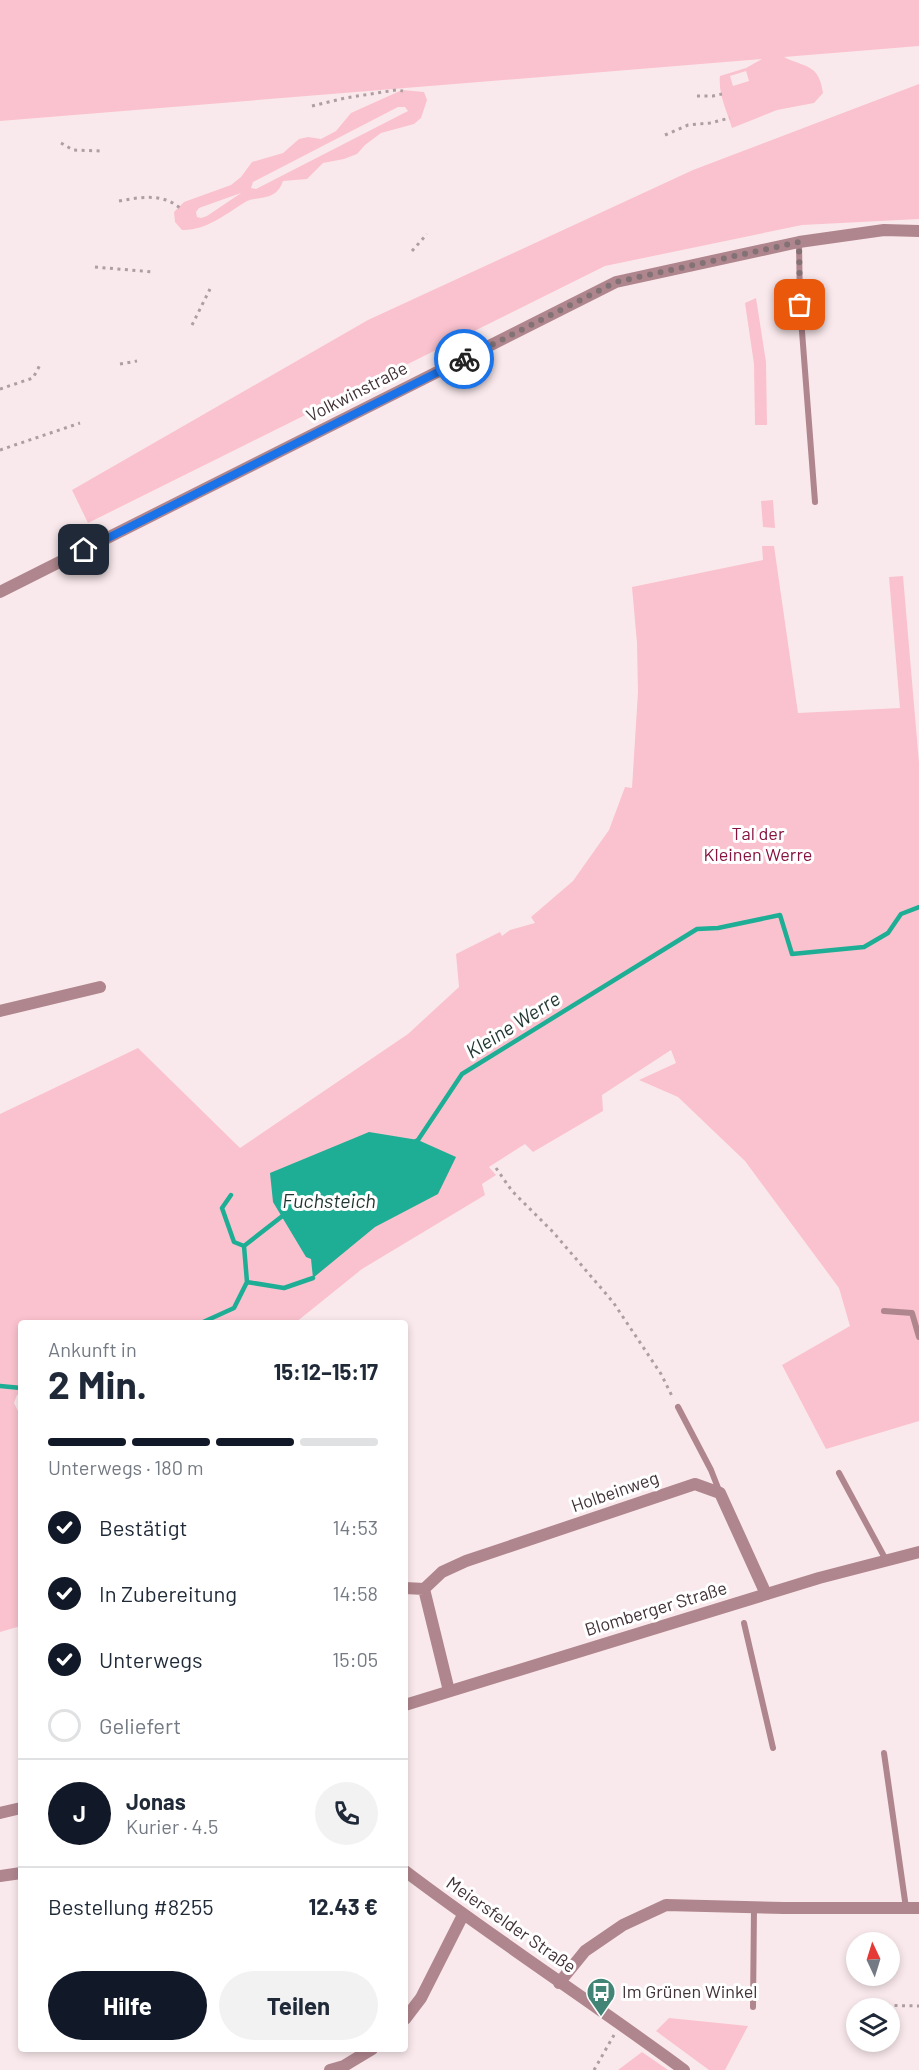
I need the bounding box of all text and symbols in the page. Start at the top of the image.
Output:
pin [774,279,825,330]
icon: bag [783,288,816,321]
courier [434,329,494,389]
icon: bike [448,343,481,376]
street label: Volkwinstraße [302,356,411,426]
pin [58,524,109,575]
icon: home [67,533,100,566]
park label: Tal der Kleinen Werre [704,822,812,865]
water label: Kleine Werre [461,986,564,1063]
water label: Fuchsteich [282,1188,376,1212]
text: Ankunft in [48,1337,137,1361]
text: 15:12–15:17 [273,1358,378,1384]
text: 2 Min. [48,1360,147,1407]
text: Unterwegs · 180 m [48,1455,204,1479]
street label: Holbeinweg [568,1466,661,1516]
icon: check [48,1511,81,1544]
text: Bestätigt [99,1514,188,1540]
text: 14:53 [333,1515,378,1539]
street label: Blomberger Straße [582,1576,729,1640]
icon: check [48,1577,81,1610]
text: In Zubereitung [99,1580,237,1606]
text: 14:58 [333,1581,378,1605]
icon: check [48,1643,81,1676]
text: Unterwegs [99,1646,203,1672]
text: 15:05 [332,1647,378,1671]
text: Geliefert [99,1712,181,1738]
button: phone [315,1782,378,1845]
text: Jonas [126,1788,186,1814]
text: J [73,1800,86,1826]
text: Kurier · 4.5 [126,1814,218,1838]
street label: Meiersfelder Straße [443,1871,581,1977]
text: Bestellung #8255 [48,1893,214,1919]
text: 12.43 € [308,1893,378,1919]
north arrow [846,1932,900,1986]
map controls [846,1932,900,2052]
button: Hilfe [48,1971,207,2040]
button: Teilen [219,1971,378,2040]
bus stop icon: Im Grünen Winkel [585,1976,617,2018]
place label: Im Grünen Winkel [622,1980,757,2002]
button: layers [846,1998,900,2052]

